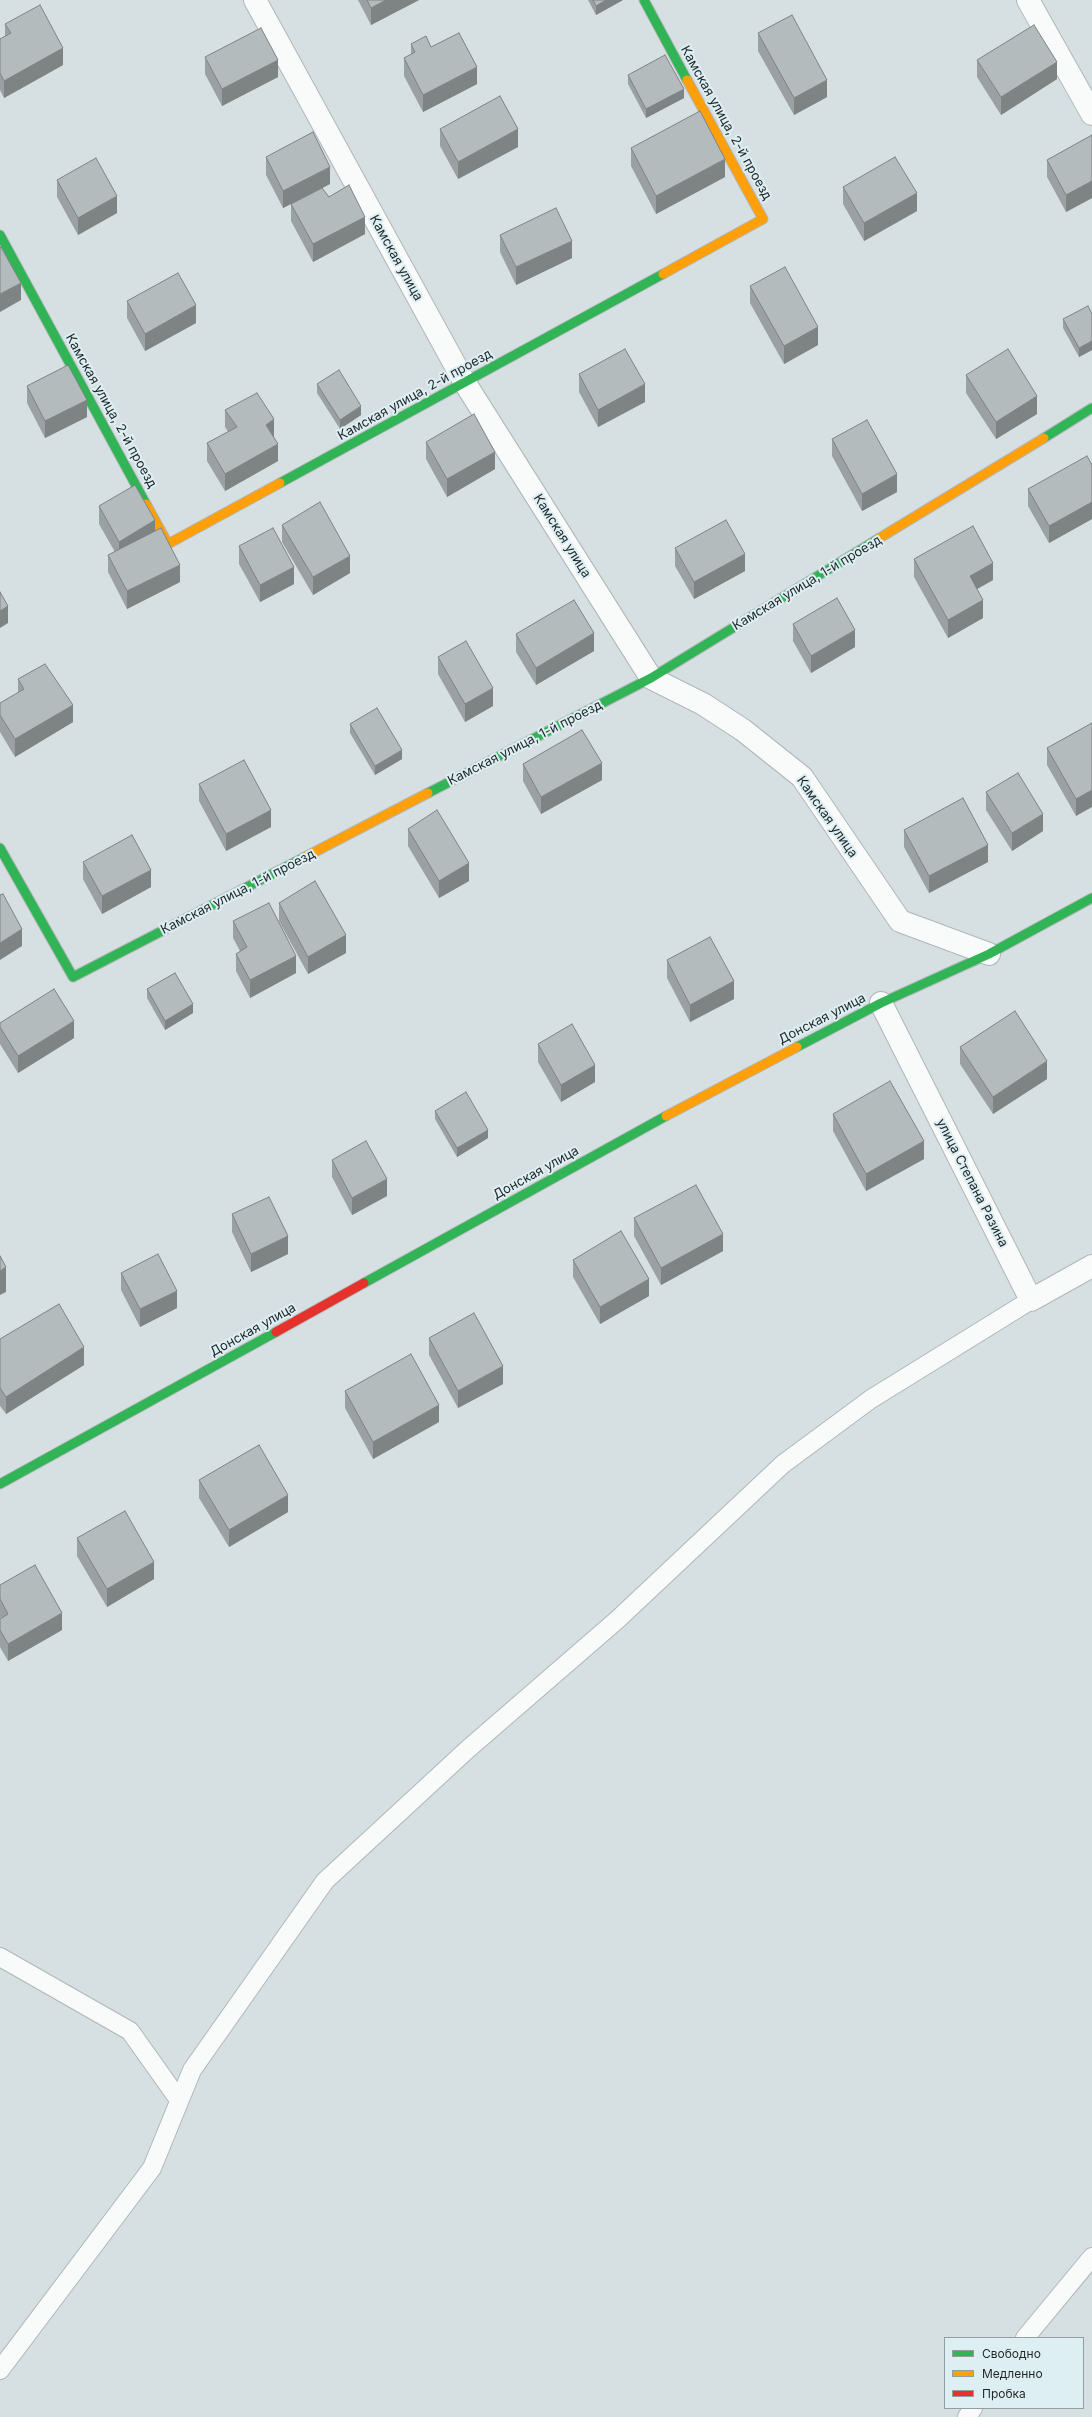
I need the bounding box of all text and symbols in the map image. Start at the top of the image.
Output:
street label: Камская улица, 2-й проезд [677,43,775,203]
street label: Камская улица [366,212,426,304]
street label: Камская улица, 2-й проезд [62,331,160,491]
street label: Камская улица, 2-й проезд [335,346,495,444]
street label: Камская улица [530,491,594,581]
street label: Камская улица, 1-й проезд [730,532,884,634]
street label: Камская улица, 1-й проезд [445,697,605,789]
street label: Камская улица [793,773,861,861]
street label: Камская улица, 1-й проезд [158,846,318,938]
street label: Донская улица [776,990,868,1048]
street label: улица Степана Разина [933,1116,1011,1250]
street label: Донская улица [490,1143,582,1203]
street label: Донская улица [207,1300,299,1360]
legend [944,2337,1084,2409]
text: Свободно [982,2346,1041,2361]
text: Медленно [982,2366,1043,2381]
text: Пробка [982,2386,1026,2401]

